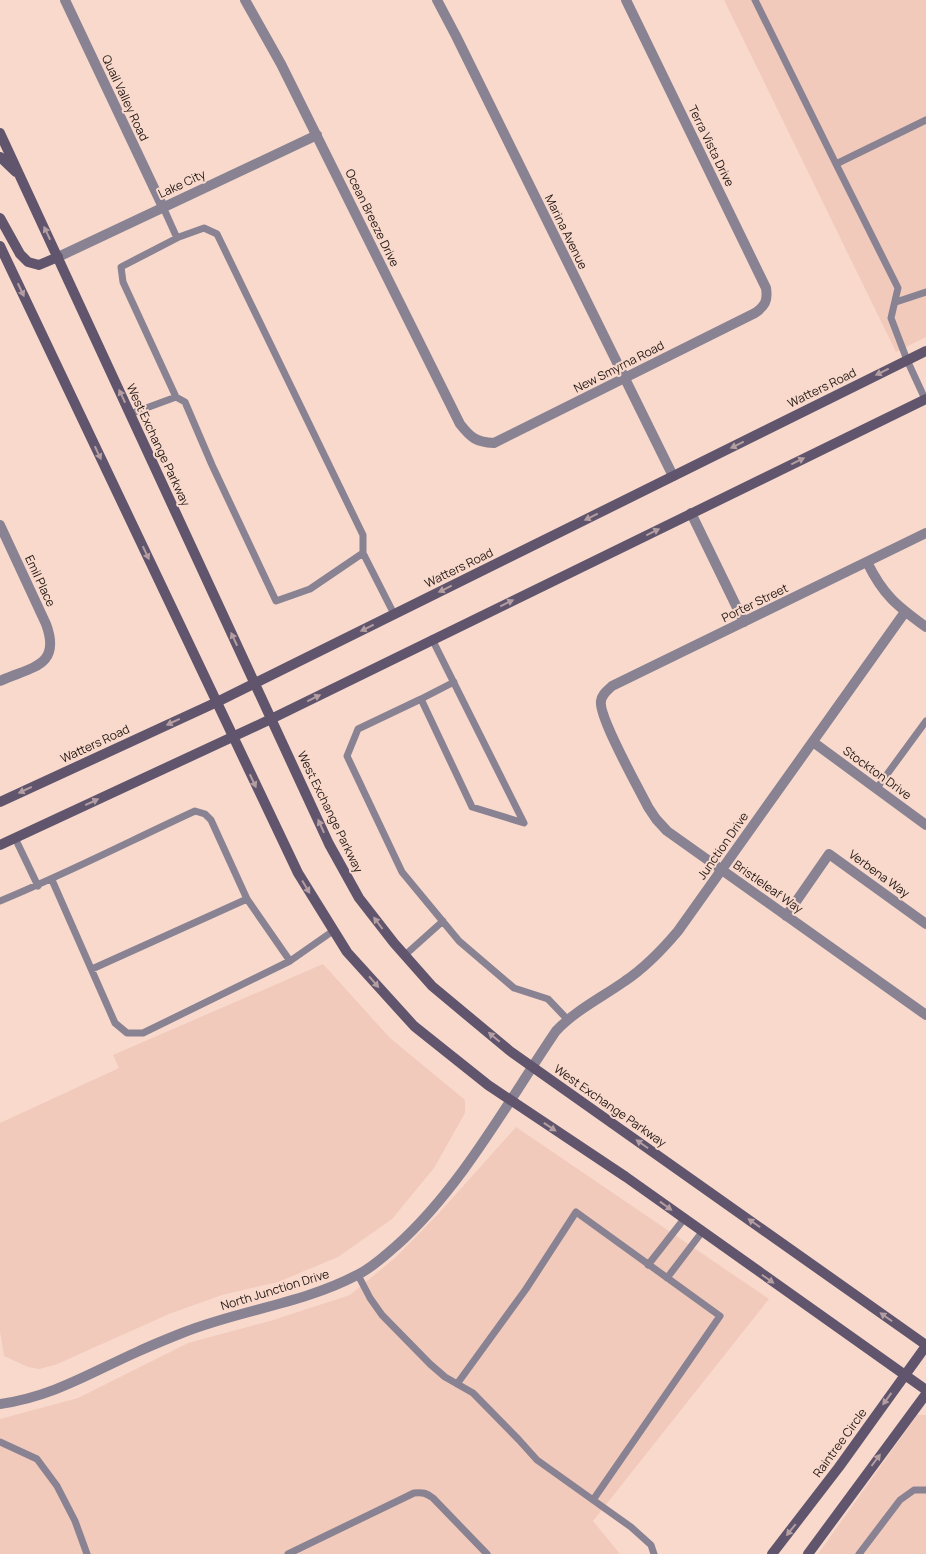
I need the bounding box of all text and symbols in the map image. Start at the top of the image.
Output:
street label: Quail Valley Road [98,52,153,144]
street label: Terra Vista Drive [684,102,739,189]
street label: Lake City [155,165,209,202]
street label: Ocean Breeze Drive [341,166,404,270]
street label: Marina Avenue [541,192,592,272]
one-way arrow [42,226,50,240]
one-way arrow [17,283,25,298]
street label: New Smyrna Road [571,336,667,397]
street label: Watters Road [785,364,859,412]
one-way arrow [875,369,889,377]
street label: West Exchange Parkway [123,381,195,509]
one-way arrow [118,389,126,403]
one-way arrow [729,441,744,449]
one-way arrow [95,446,103,460]
one-way arrow [791,457,805,465]
one-way arrow [584,513,598,521]
one-way arrow [646,527,661,536]
street label: Watters Road [422,544,496,592]
one-way arrow [142,546,150,560]
street label: Emil Place [21,552,60,609]
street label: Porter Street [719,579,791,626]
one-way arrow [438,585,453,593]
one-way arrow [500,599,515,607]
one-way arrow [360,624,374,632]
one-way arrow [229,632,238,647]
one-way arrow [307,693,322,702]
one-way arrow [166,719,180,727]
street label: Watters Road [57,720,132,767]
street label: Stockton Drive [840,742,915,803]
street label: West Exchange Parkway [294,748,368,876]
one-way arrow [250,774,258,788]
one-way arrow [18,786,32,794]
one-way arrow [85,798,99,806]
street label: Junction Drive [693,809,752,883]
one-way arrow [317,819,325,833]
street label: Verbena Way [845,846,914,902]
street label: Bristleleaf Way [730,856,807,917]
one-way arrow [301,880,310,893]
one-way arrow [373,917,384,930]
one-way arrow [369,976,380,989]
one-way arrow [487,1031,500,1042]
street label: West Exchange Parkway [551,1060,670,1151]
one-way arrow [544,1122,557,1132]
one-way arrow [635,1139,649,1149]
one-way arrow [659,1201,673,1211]
one-way arrow [747,1218,760,1228]
street label: North Junction Drive [218,1265,331,1314]
one-way arrow [761,1274,774,1284]
one-way arrow [880,1311,893,1322]
one-way arrow [882,1392,892,1406]
street label: Raintree Circle [809,1405,870,1481]
one-way arrow [871,1454,882,1467]
one-way arrow [785,1523,796,1536]

